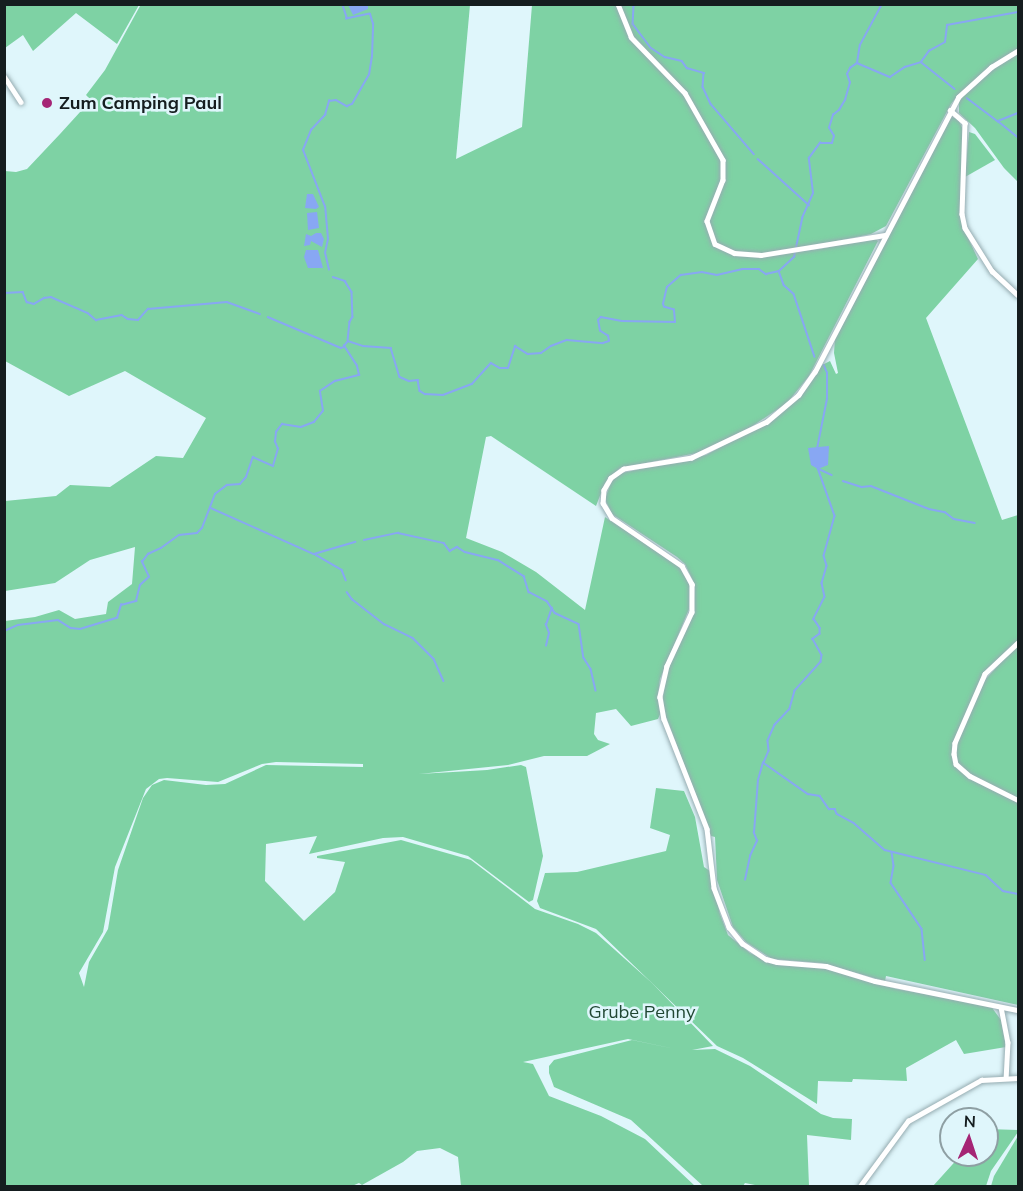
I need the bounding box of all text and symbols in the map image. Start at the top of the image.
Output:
place label: Zum Camping Paul [59,92,222,114]
marker: Zum Camping Paul [40,96,54,110]
park label: Grube Penny [588,1001,696,1023]
north arrow [939,1107,999,1167]
text: N [963,1111,976,1131]

